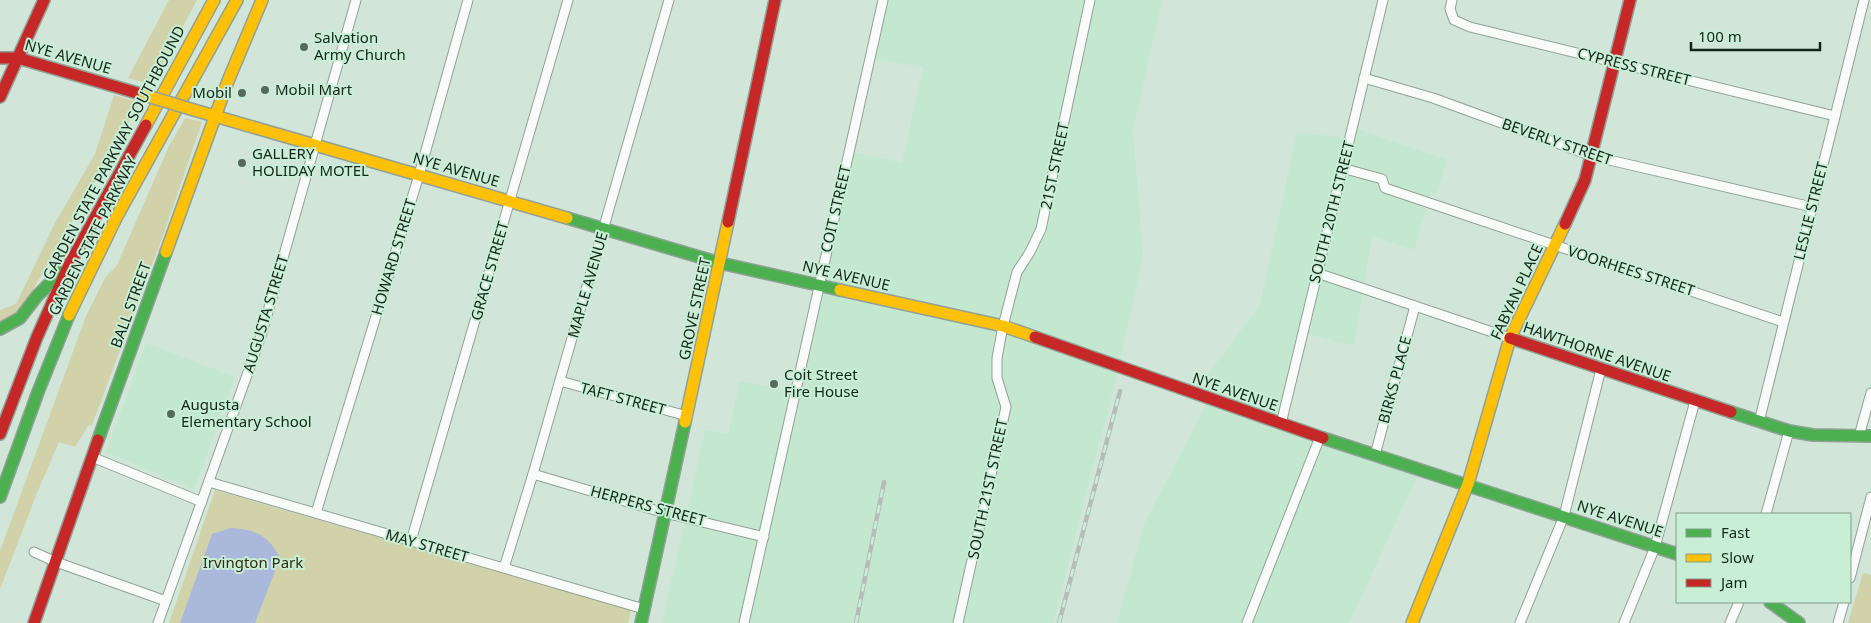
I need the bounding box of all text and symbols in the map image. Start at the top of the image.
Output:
scale bar [1691,20,1820,52]
street label: GARDEN STATE PARKWAY SOUTHBOUND [39,23,189,283]
text: 100 m [1698,26,1742,46]
place label: Salvation Army Church [314,27,406,64]
street label: NYE AVENUE [23,34,114,78]
marker: Salvation Army Church [298,41,310,53]
street label: CYPRESS STREET [1576,42,1694,90]
place label: Mobil Mart [275,79,353,99]
place label: Mobil [192,82,232,102]
marker: Mobil Mart [259,84,271,96]
marker: Mobil [236,87,248,99]
street label: BEVERLY STREET [1499,113,1616,170]
street label: 21ST STREET [1035,120,1073,211]
street label: SOUTH 20TH STREET [1304,138,1359,285]
place label: GALLERY HOLIDAY MOTEL [252,143,369,180]
street label: NYE AVENUE [411,147,502,191]
street label: GARDEN STATE PARKWAY [45,153,141,319]
marker: GALLERY HOLIDAY MOTEL [236,157,248,169]
street label: LESLIE STREET [1788,159,1832,262]
street label: COIT STREET [815,162,855,254]
street label: HOWARD STREET [366,195,420,317]
street label: GRACE STREET [465,218,513,323]
street label: MAPLE AVENUE [562,229,612,340]
street label: VOORHEES STREET [1565,240,1698,300]
street label: FABYAN PLACE [1485,241,1547,343]
street label: AUGUSTA STREET [238,252,293,375]
street label: GROVE STREET [673,255,715,362]
street label: NYE AVENUE [801,255,892,295]
street label: BALL STREET [105,258,155,350]
street label: HAWTHORNE AVENUE [1521,316,1674,386]
street label: BIRKS PLACE [1373,334,1415,426]
place label: Coit Street Fire House [784,364,859,401]
street label: NYE AVENUE [1190,367,1281,415]
street label: TAFT STREET [578,377,669,419]
marker: Coit Street Fire House [768,378,780,390]
place label: Augusta Elementary School [181,394,312,431]
marker: Augusta Elementary School [165,408,177,420]
street label: SOUTH 21ST STREET [962,416,1012,561]
street label: HERPERS STREET [588,480,709,530]
street label: NYE AVENUE [1575,495,1666,541]
legend [1676,513,1851,603]
text: Fast [1721,522,1750,542]
street label: MAY STREET [383,524,472,567]
text: Slow [1721,547,1754,567]
park label: Irvington Park [203,552,303,572]
text: Jam [1719,572,1748,592]

